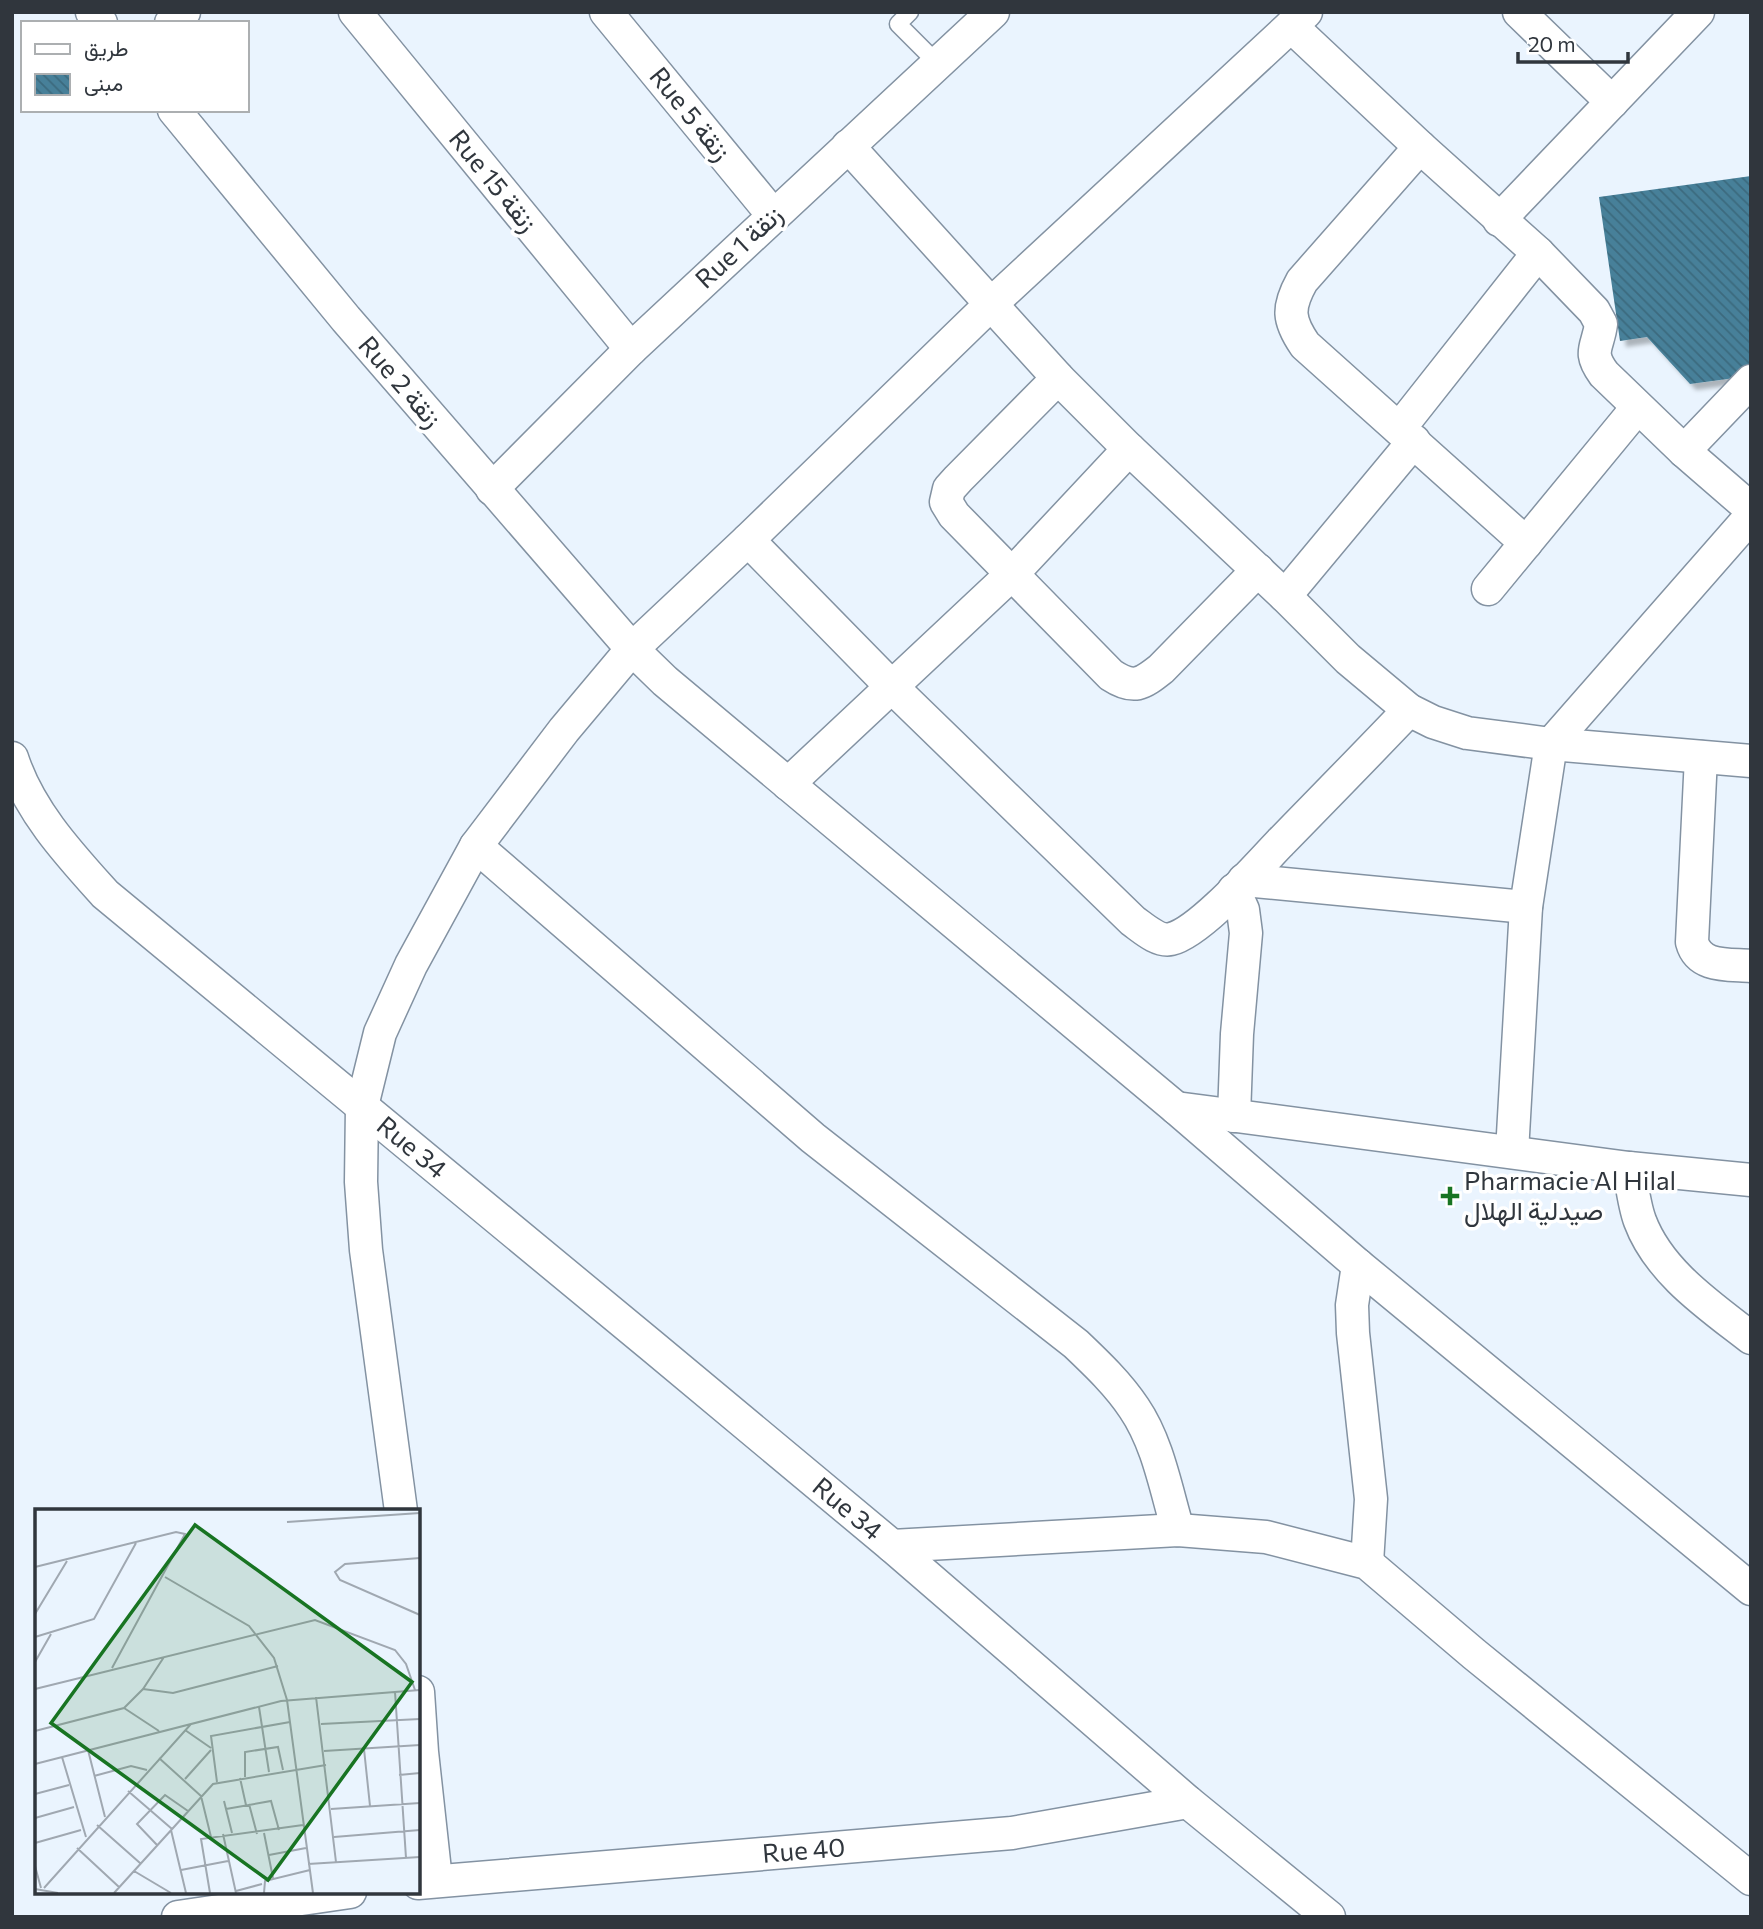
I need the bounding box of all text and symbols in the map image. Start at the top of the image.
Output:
legend [21,21,248,112]
scale bar [1518,21,1628,65]
text: 20 m [1528,31,1576,56]
text: طريق [84,35,129,62]
street label: Rue 5 زنقة [643,60,738,167]
text: مبنى [84,70,123,96]
street label: Rue 15 زنقة [442,123,545,239]
street label: Rue 1 زنقة [688,198,789,295]
street label: Rue 2 زنقة [352,329,449,434]
street label: Rue 34 [372,1109,454,1184]
place label: Pharmacie Al Hilal صيدلية الهلال [1464,1164,1676,1227]
marker: Pharmacie Al Hilal صيدلية الهلال [1442,1188,1458,1204]
street label: Rue 34 [807,1470,889,1546]
inset map [35,1509,420,1894]
street label: Rue 40 [761,1830,846,1868]

